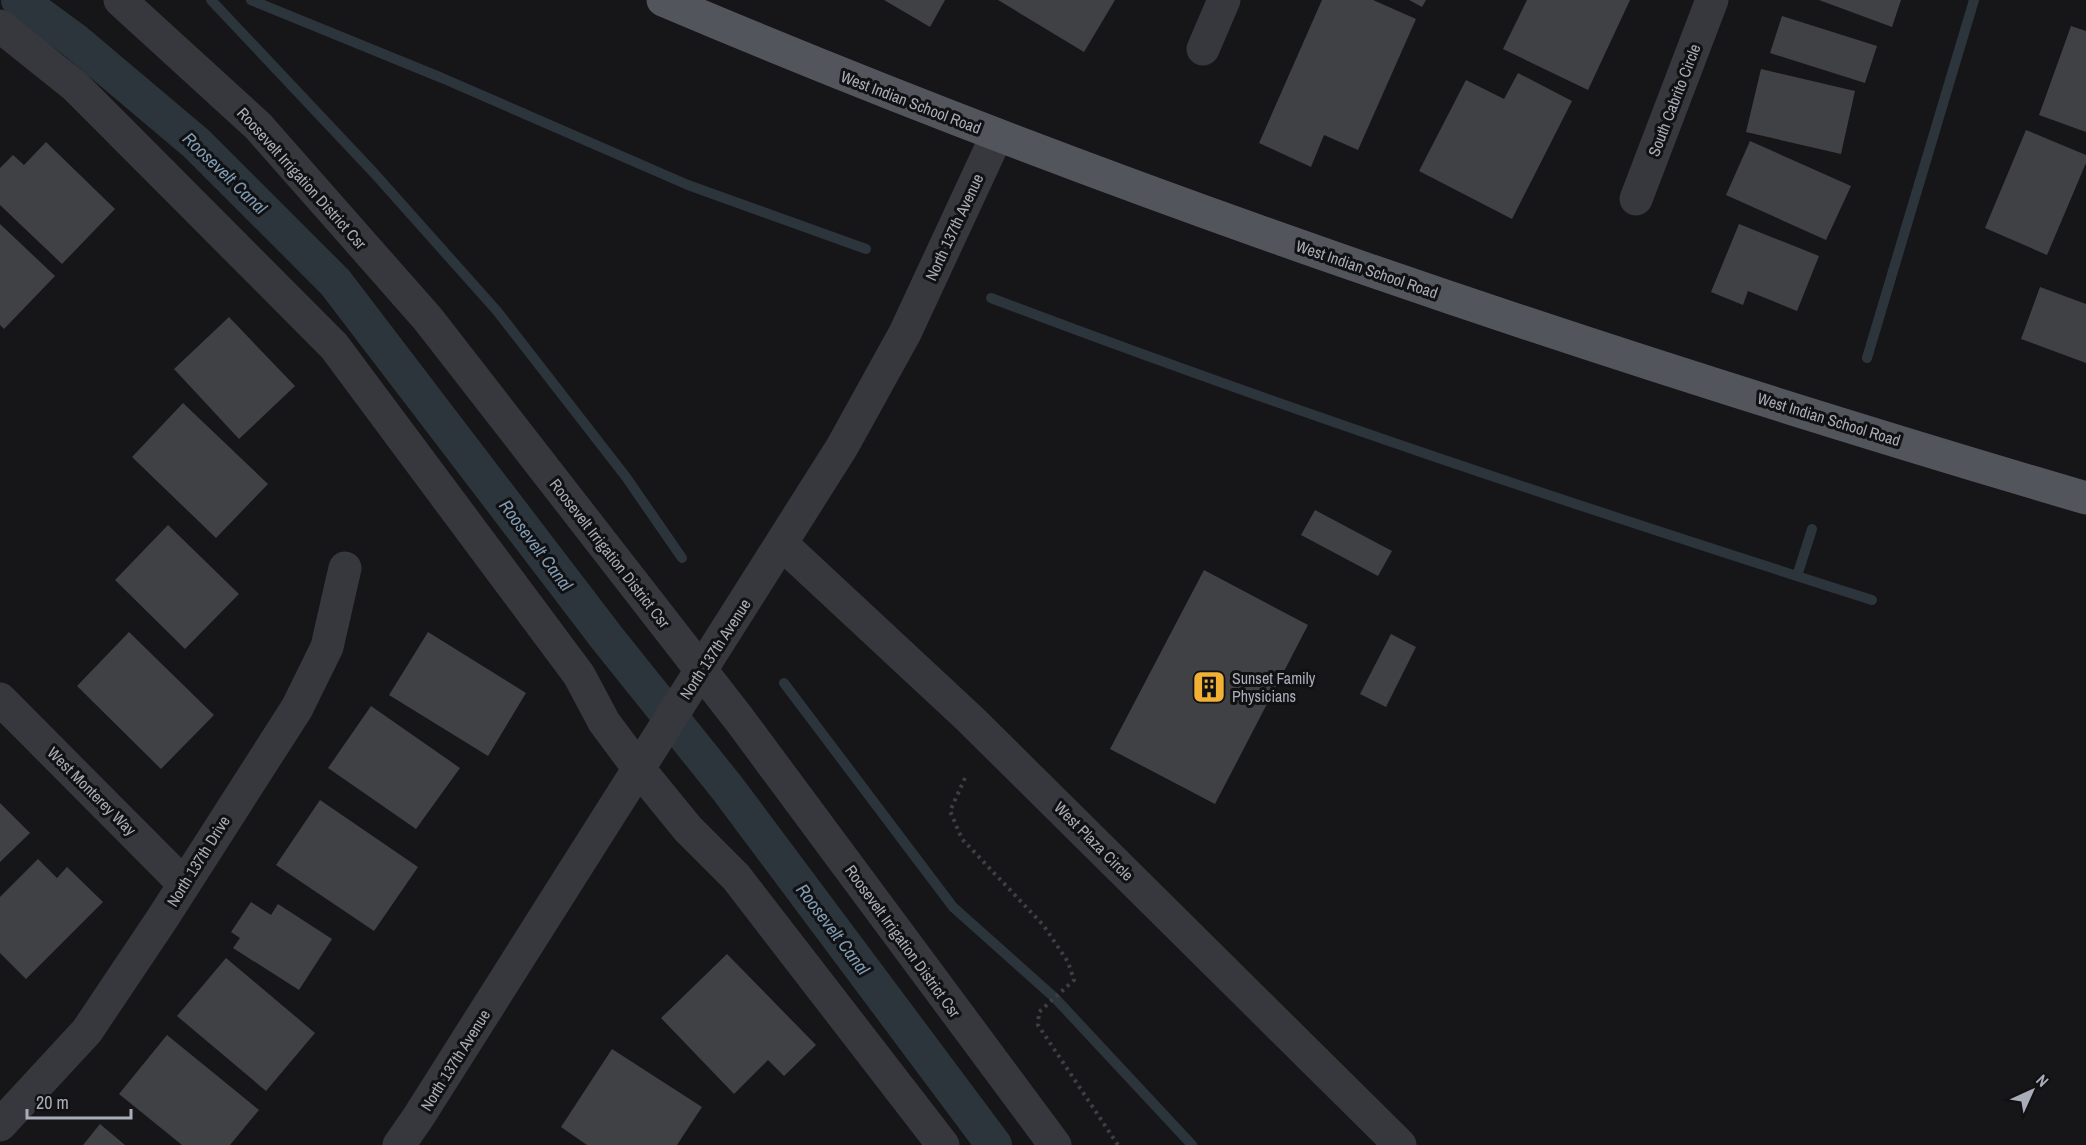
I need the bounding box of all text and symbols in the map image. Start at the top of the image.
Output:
street label: South Cabrito Circle [1642,41,1706,159]
street label: West Indian School Road [838,65,984,139]
street label: Roosevelt Irrigation District Csr [232,102,372,254]
water label: Roosevelt Canal [177,126,273,220]
street label: North 137th Avenue [920,170,988,284]
street label: West Indian School Road [1293,234,1441,304]
street label: West Indian School Road [1755,387,1903,451]
street label: Roosevelt Irrigation District Csr [545,474,676,633]
water label: Roosevelt Canal [493,494,579,596]
street label: North 137th Avenue [674,594,756,704]
place label: Sunset Family Physicians [1232,667,1316,707]
building icon: Sunset Family Physicians [1191,669,1227,705]
street label: West Monterey Way [43,742,142,841]
street label: West Plaza Circle [1049,796,1139,886]
street label: North 137th Drive [161,811,235,911]
street label: Roosevelt Irrigation District Csr [840,860,966,1022]
water label: Roosevelt Canal [790,878,876,980]
street label: North 137th Avenue [415,1005,495,1115]
north arrow [2002,1061,2062,1121]
text: N [2031,1069,2054,1092]
scale bar [27,1082,130,1120]
text: 20 m [36,1090,69,1115]

